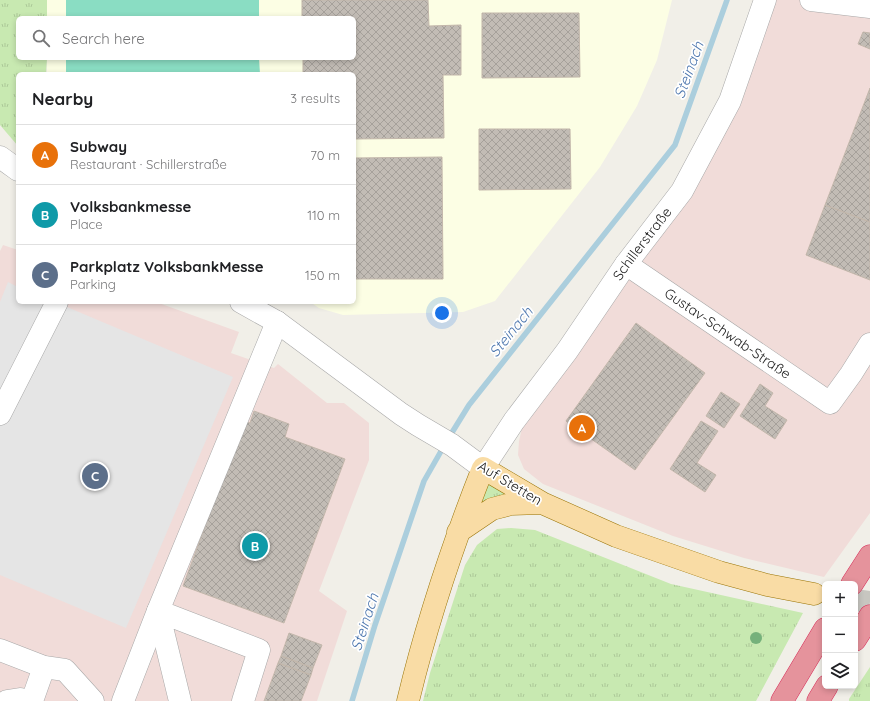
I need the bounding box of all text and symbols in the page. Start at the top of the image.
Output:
search box [16,16,356,60]
icon: search [30,27,52,49]
text: Search here [62,29,145,48]
water label: Steinach [669,38,708,101]
text: Nearby [32,88,93,109]
text: 3 results [290,90,340,106]
text: Subway [70,137,127,156]
text: A [41,147,49,163]
text: 70 m [310,147,340,163]
text: Restaurant · Schillerstraße [70,156,227,172]
text: Volksbankmesse [70,197,191,216]
street label: Schillerstraße [609,203,675,284]
text: B [41,207,49,223]
text: 110 m [307,207,340,223]
text: Place [70,216,103,232]
text: Parkplatz VolksbankMesse [70,257,264,276]
text: C [41,267,49,283]
text: 150 m [305,267,340,283]
text: Parking [70,276,116,292]
street label: Gustav-Schwab-Straße [661,284,794,383]
water label: Steinach [485,302,537,361]
your location [432,303,452,323]
pin: A [569,413,595,443]
street label: Auf Stetten [475,457,545,509]
pin: C [82,461,108,491]
pin: B [242,531,268,561]
map controls [822,581,858,689]
button: + [822,581,858,617]
water label: Steinach [346,590,383,653]
button: − [822,617,858,653]
button: layers [822,653,858,689]

